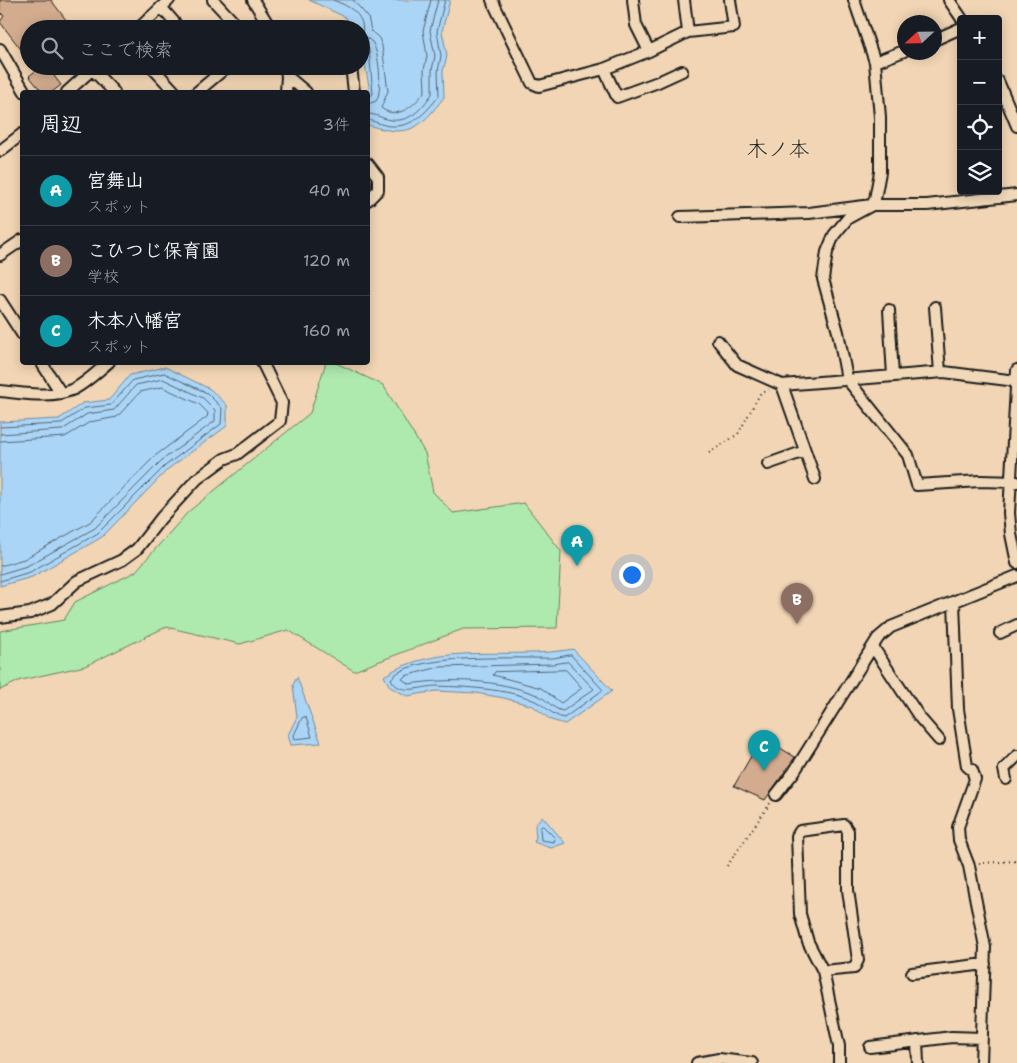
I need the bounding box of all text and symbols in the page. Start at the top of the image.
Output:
north arrow [897,15,942,60]
map controls [957,15,1002,195]
button: + [957,15,1002,60]
search box [20,20,370,75]
icon: search [38,34,66,62]
text: ここで検索 [78,37,173,62]
button: − [957,60,1002,105]
button: locate [957,105,1002,150]
text: 周辺 [40,110,82,138]
text: 3件 [323,114,350,135]
district label: 木ノ本 [747,135,810,163]
button: layers [957,150,1002,195]
text: 宮舞山 [87,168,144,193]
text: A [50,180,62,201]
text: 40 m [308,180,350,201]
text: スポット [87,196,151,217]
text: こひつじ保育園 [87,238,220,263]
text: B [51,250,61,271]
text: 120 m [303,250,350,271]
text: 学校 [87,266,119,287]
text: 木本八幡宮 [87,308,182,333]
text: C [51,320,61,341]
text: 160 m [303,320,350,341]
text: スポット [87,336,151,357]
pin: A [561,525,593,566]
your location [619,562,645,588]
pin: B [781,583,813,624]
pin: C [748,730,780,771]

